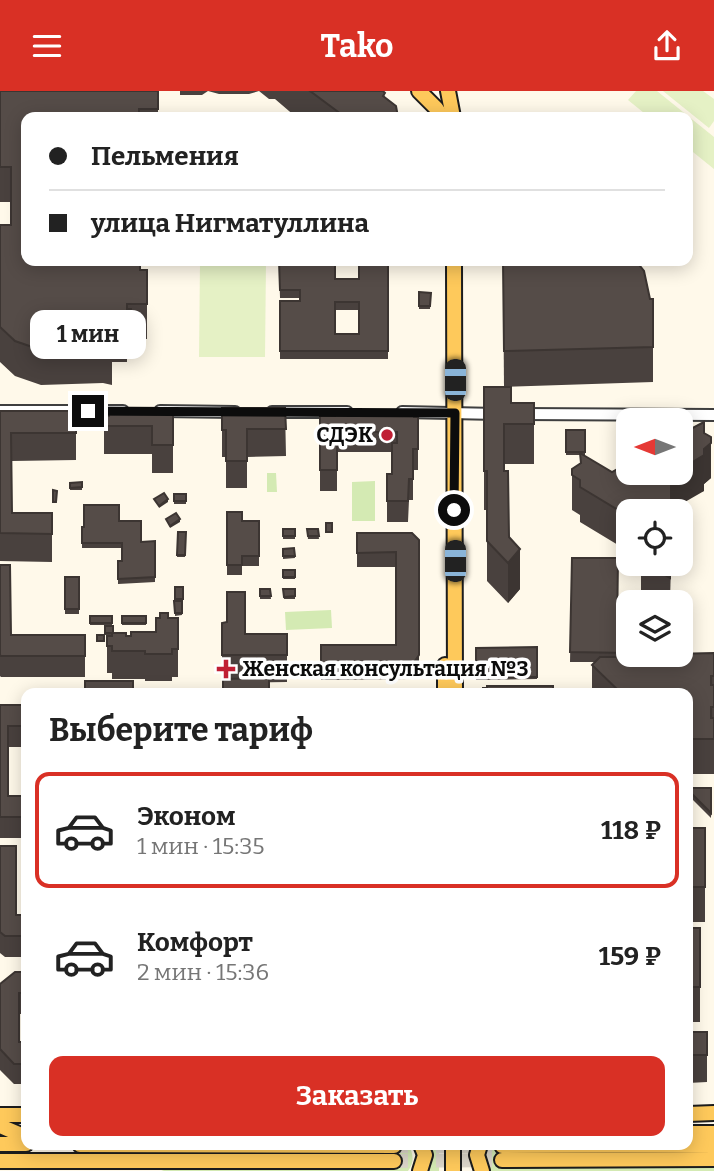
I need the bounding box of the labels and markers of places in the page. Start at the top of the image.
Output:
place label: СДЭК [316,422,373,448]
marker: СДЭК [379,427,395,443]
place label: Женская консультация №3 [242,656,529,682]
marker: Женская консультация №3 [216,659,236,679]

